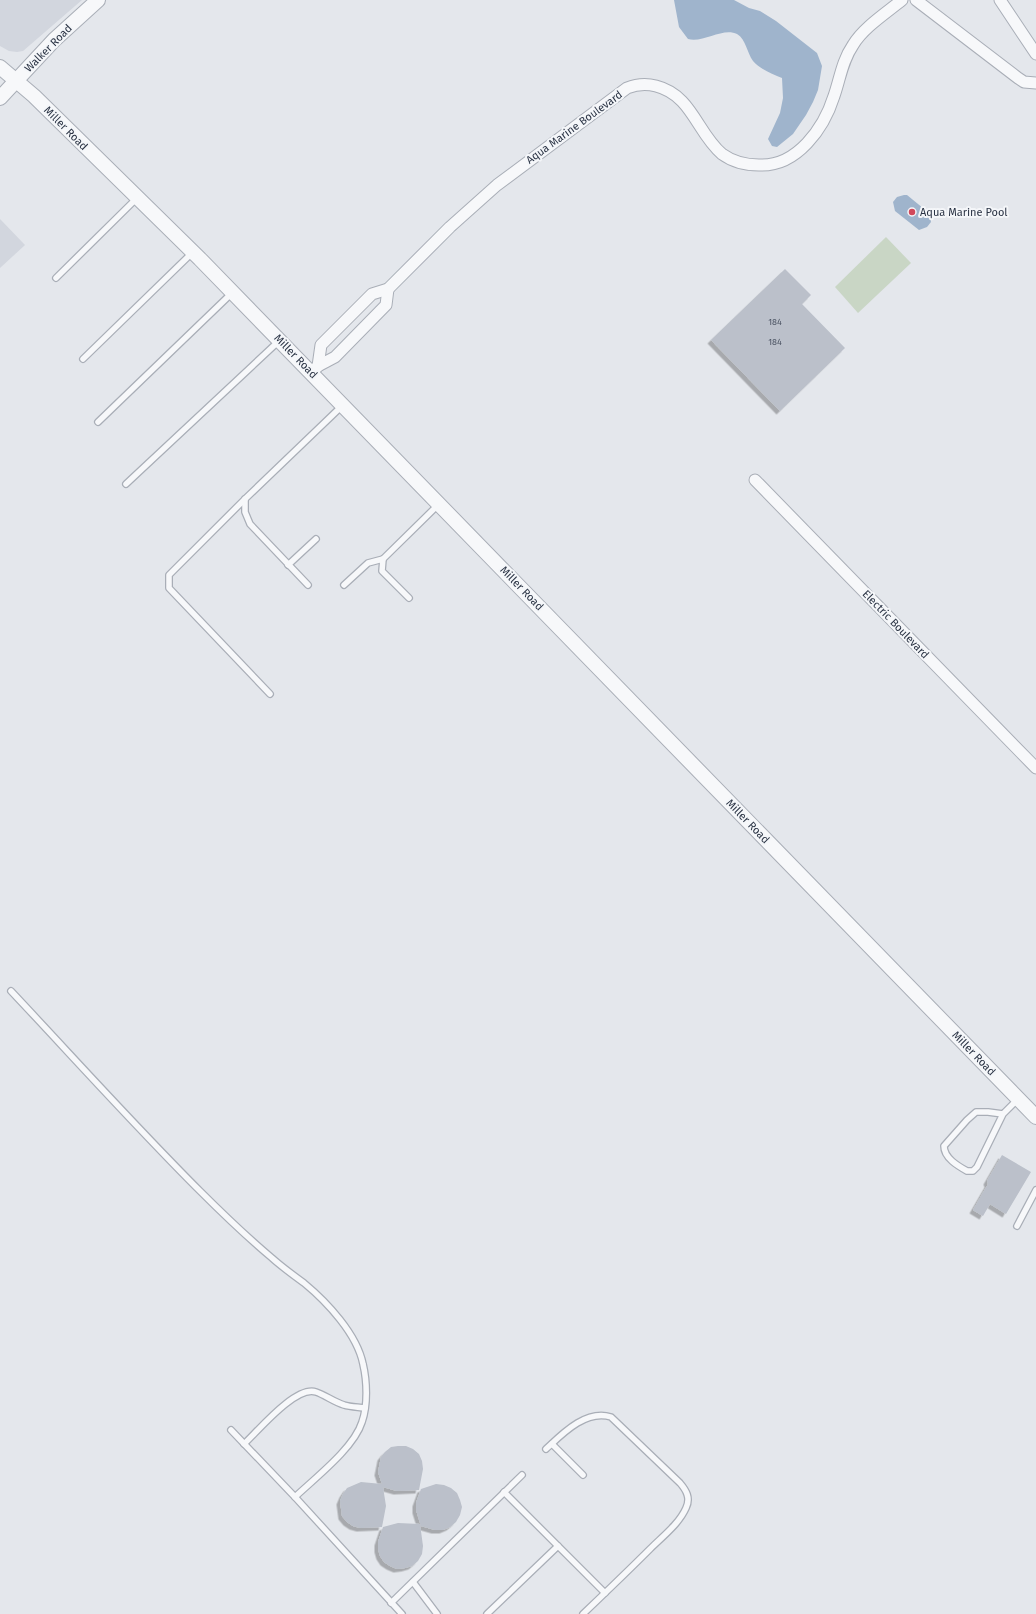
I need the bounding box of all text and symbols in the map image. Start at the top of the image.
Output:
street label: Walker Road [22,22,75,75]
street label: Aqua Marine Boulevard [524,88,625,167]
street label: Miller Road [41,104,90,153]
place label: Aqua Marine Pool [920,206,1008,219]
marker: Aqua Marine Pool [907,207,917,217]
house number: 184 [768,317,782,327]
street label: Miller Road [271,331,320,381]
house number: 184 [768,337,782,347]
street label: Miller Road [497,563,546,613]
street label: Electric Boulevard [860,587,932,661]
street label: Miller Road [723,796,772,846]
street label: Miller Road [949,1028,998,1078]

